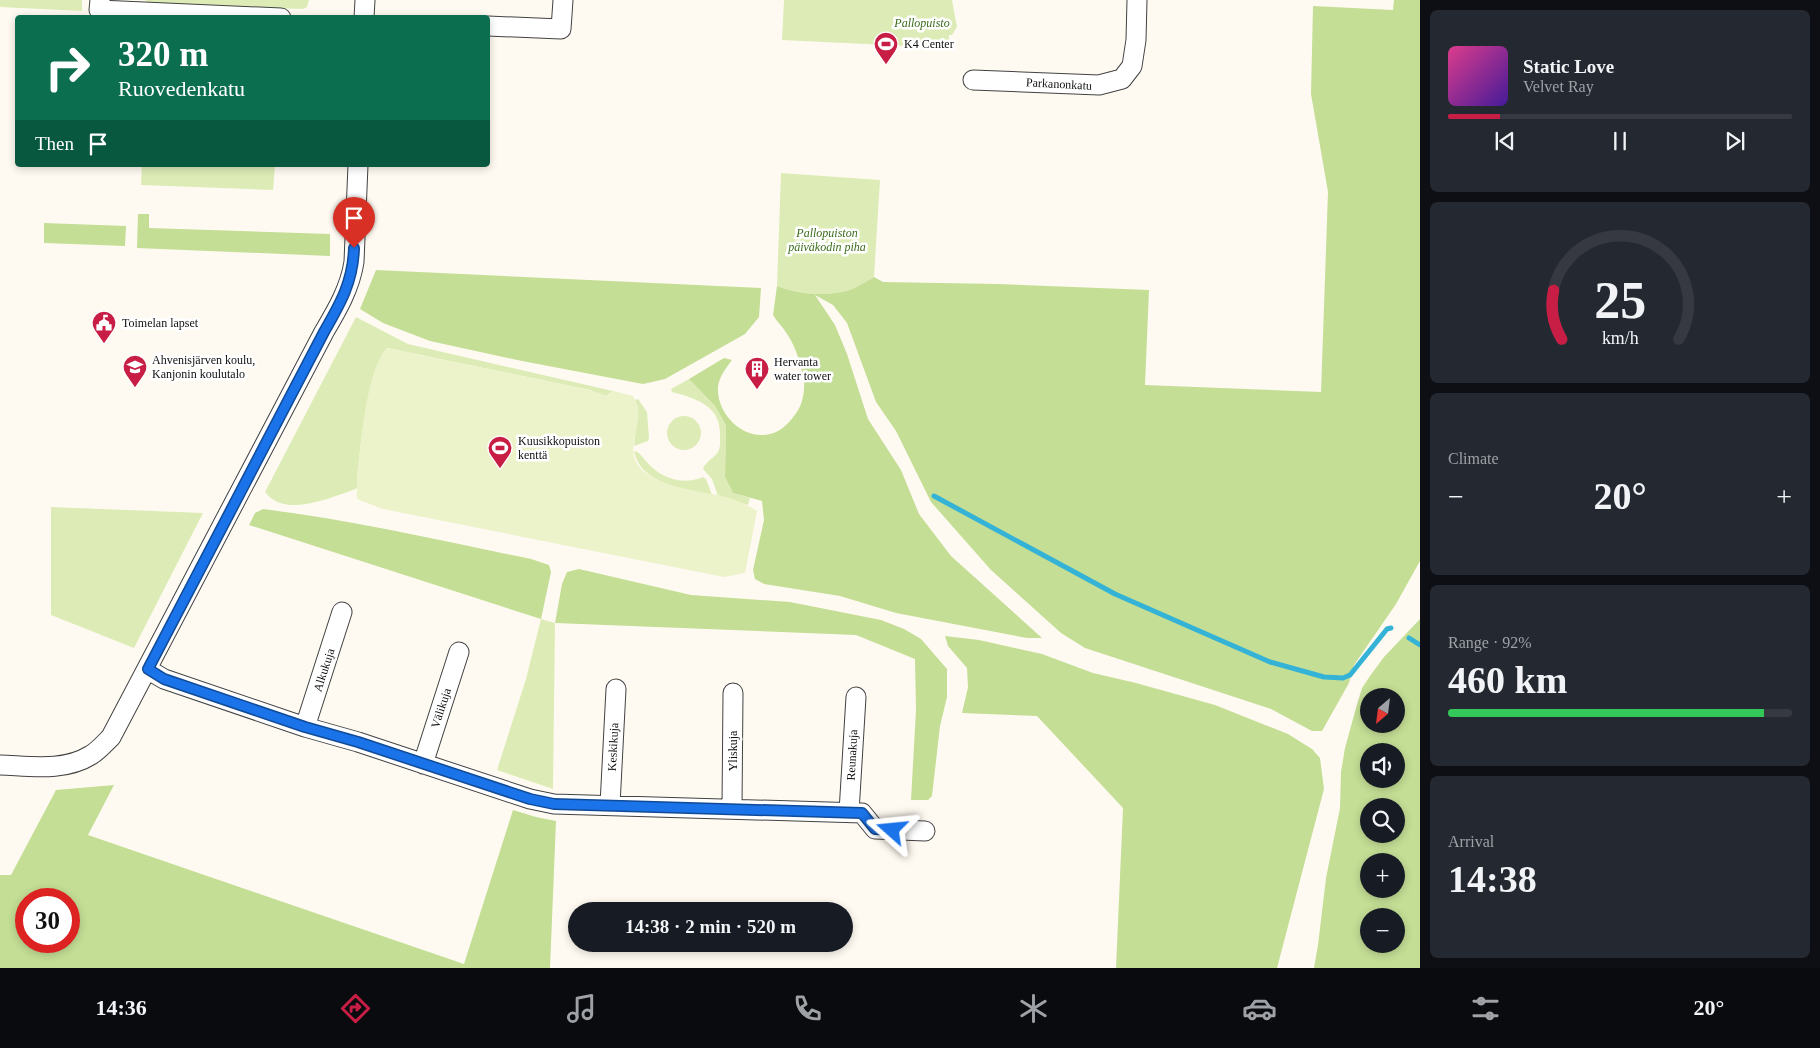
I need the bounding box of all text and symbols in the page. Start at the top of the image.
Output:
park label: Pallopuisto [893,16,950,30]
sports icon: K4 Center [873,31,899,65]
icon: right [35,35,100,100]
text: 320 m [118,35,208,74]
place label: K4 Center [904,37,954,51]
text: Static Love [1523,56,1614,77]
street label: Parkanonkatu [1026,75,1092,93]
text: Ruovedenkatu [118,76,245,101]
text: Velvet Ray [1523,78,1594,95]
icon: previous [1491,127,1519,155]
icon: pause [1606,127,1634,155]
icon: next [1721,127,1749,155]
icon: arrive [84,130,112,158]
text: Then [35,133,74,154]
pin [333,197,375,248]
icon: arrive [340,204,368,232]
park label: Pallopuiston päiväkodin piha [787,226,866,254]
text: 25 [1594,272,1646,329]
public building icon: Toimelan lapset [91,310,117,344]
place label: Toimelan lapset [122,316,199,330]
text: km/h [1602,328,1638,348]
place label: Ahvenisjärven koulu, Kanjonin koulutalo [152,353,255,381]
school or university icon: Ahvenisjärven koulu, Kanjonin koulutalo [122,354,148,388]
place label: Hervanta water tower [774,355,831,383]
building icon: Hervanta water tower [744,356,770,390]
place label: Kuusikkopuiston kenttä [518,434,600,462]
sports icon: Kuusikkopuiston kenttä [487,435,513,469]
text: Climate [1448,450,1499,467]
text: 20° [1593,475,1647,517]
text: − [1448,481,1464,512]
text: + [1776,481,1792,512]
text: Range · 92% [1448,634,1532,651]
street label: Alkukuja [310,646,338,693]
text: 460 km [1448,659,1567,701]
street label: Välikuja [428,686,454,730]
north arrow [1360,688,1405,732]
map controls [1360,688,1405,953]
street label: Keskikuja [605,722,621,772]
street label: Reunakuja [844,728,860,781]
street label: Yliskuja [726,730,740,771]
button: sound [1360,743,1405,788]
button: search [1360,798,1405,843]
position arrow [865,803,917,855]
text: Arrival [1448,833,1494,850]
button: + [1360,853,1405,898]
text: 14:38 [1448,858,1537,900]
speed limit sign: 30 [15,888,80,953]
button: − [1360,908,1405,953]
text: 14:38 · 2 min · 520 m [625,916,796,937]
icon: directions [338,991,373,1026]
icon: music [564,991,599,1026]
icon: phone [790,991,825,1026]
icon: climate [1016,991,1051,1026]
icon: car [1242,991,1277,1026]
icon: filters [1468,991,1503,1026]
text: 14:36 [95,995,147,1020]
text: 20° [1694,995,1724,1020]

